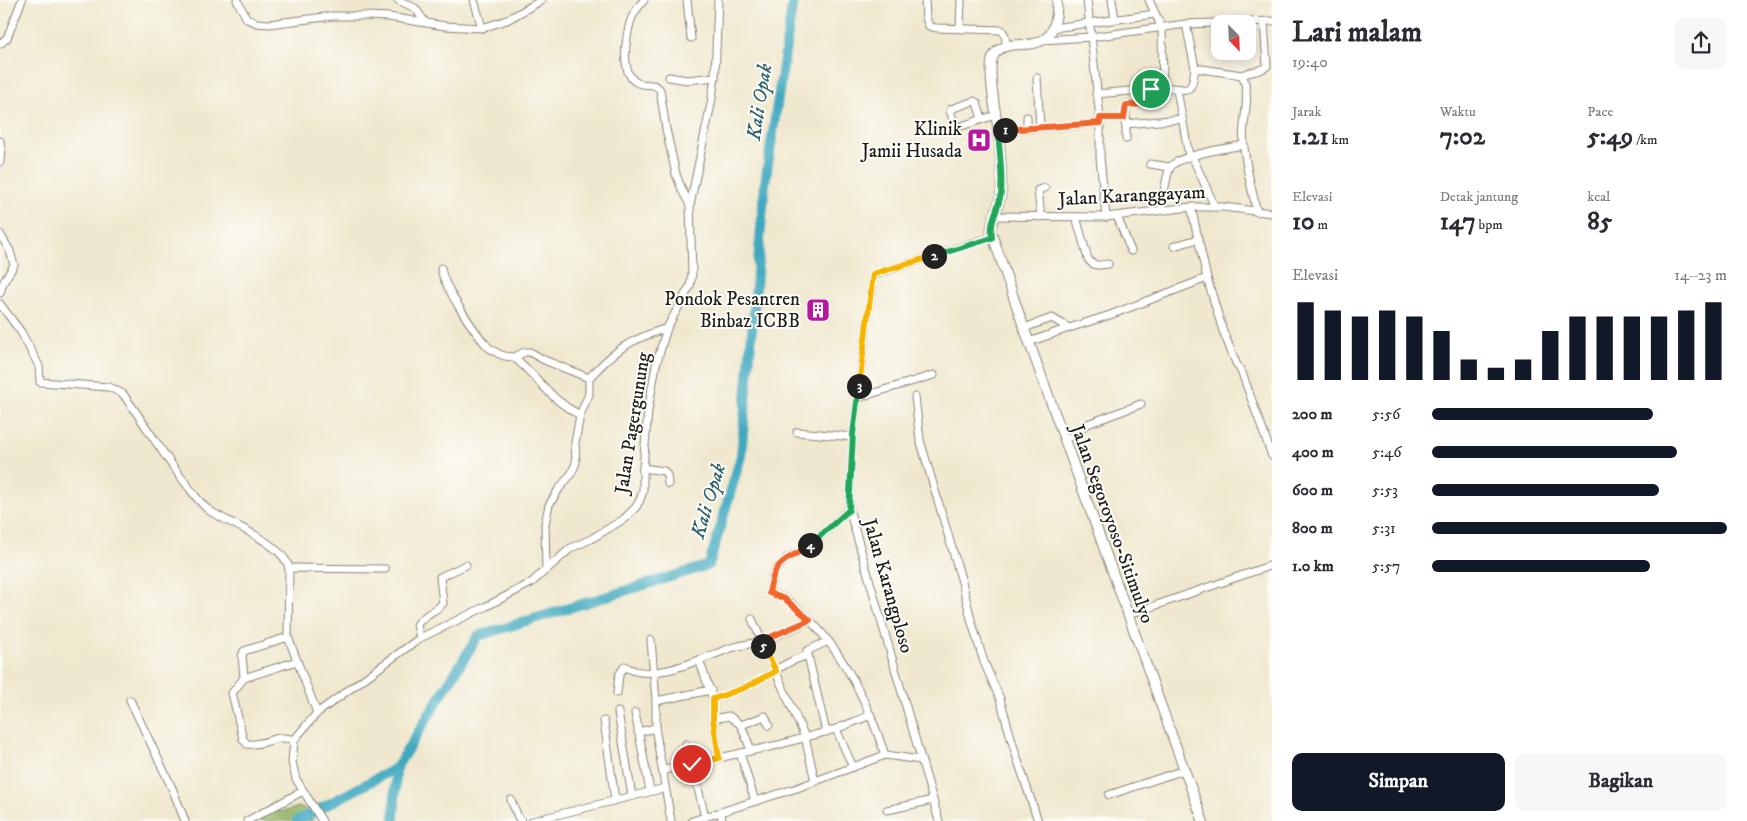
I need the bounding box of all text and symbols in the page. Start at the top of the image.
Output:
north arrow [1211,15,1256,60]
map controls [1211,15,1256,60]
text: Lari malam [1292,15,1422,50]
button: share [1675,17,1727,69]
text: 19:40 [1292,52,1328,72]
water label: Kali Opak [741,61,778,143]
pin [1130,68,1172,110]
icon: arrive [1137,75,1165,103]
text: Jarak [1292,103,1321,121]
text: Waktu [1440,103,1476,121]
text: Pace [1587,103,1613,121]
place label: Klinik Jamii Husada [860,118,963,163]
pin: 1 [992,118,1018,142]
text: 1 [1003,121,1008,139]
text: 1.21 [1292,121,1329,152]
text: 7:02 [1440,121,1485,152]
text: 5:49 [1587,121,1633,152]
hospital icon: Klinik Jamii Husada [966,127,992,153]
text: km [1329,131,1349,149]
text: /km [1633,131,1657,149]
street label: Jalan Karanggayam [1056,181,1206,211]
text: Elevasi [1292,188,1332,206]
text: Detak jantung [1440,188,1518,206]
text: kcal [1587,188,1610,206]
text: 10 [1292,206,1315,237]
text: 147 [1440,206,1476,237]
text: 85 [1587,206,1612,237]
text: m [1315,216,1328,234]
text: bpm [1476,216,1503,234]
pin: 2 [922,244,946,268]
text: 2 [931,247,938,265]
text: Elevasi [1292,265,1338,285]
text: 14–23 m [1674,265,1727,285]
place label: Pondok Pesantren Binbaz ICBB [664,288,800,333]
building icon: Pondok Pesantren Binbaz ICBB [805,297,831,323]
street label: Jalan Pagergunung [610,350,656,497]
pin: 3 [846,374,872,398]
text: 3 [857,377,862,395]
text: 200 m [1292,404,1333,424]
text: 5:56 [1372,404,1400,424]
street label: Jalan Segoroyoso-Sitimulyo [1065,420,1159,627]
text: 400 m [1292,442,1334,462]
text: 5:46 [1372,442,1402,462]
water label: Kali Opak [685,460,732,542]
text: 600 m [1292,480,1333,500]
text: 5:53 [1372,480,1398,500]
street label: Jalan Karangploso [857,514,918,656]
text: 800 m [1292,518,1333,538]
text: 5:31 [1372,518,1396,538]
pin: 4 [798,532,822,558]
text: 4 [806,536,815,554]
text: 1.0 km [1292,556,1334,576]
text: 5:57 [1372,556,1401,576]
pin: 5 [750,634,776,658]
text: 5 [760,637,767,655]
pin [671,743,713,785]
icon: check [678,750,706,778]
button: Simpan [1292,753,1505,811]
button: Bagikan [1515,753,1727,811]

